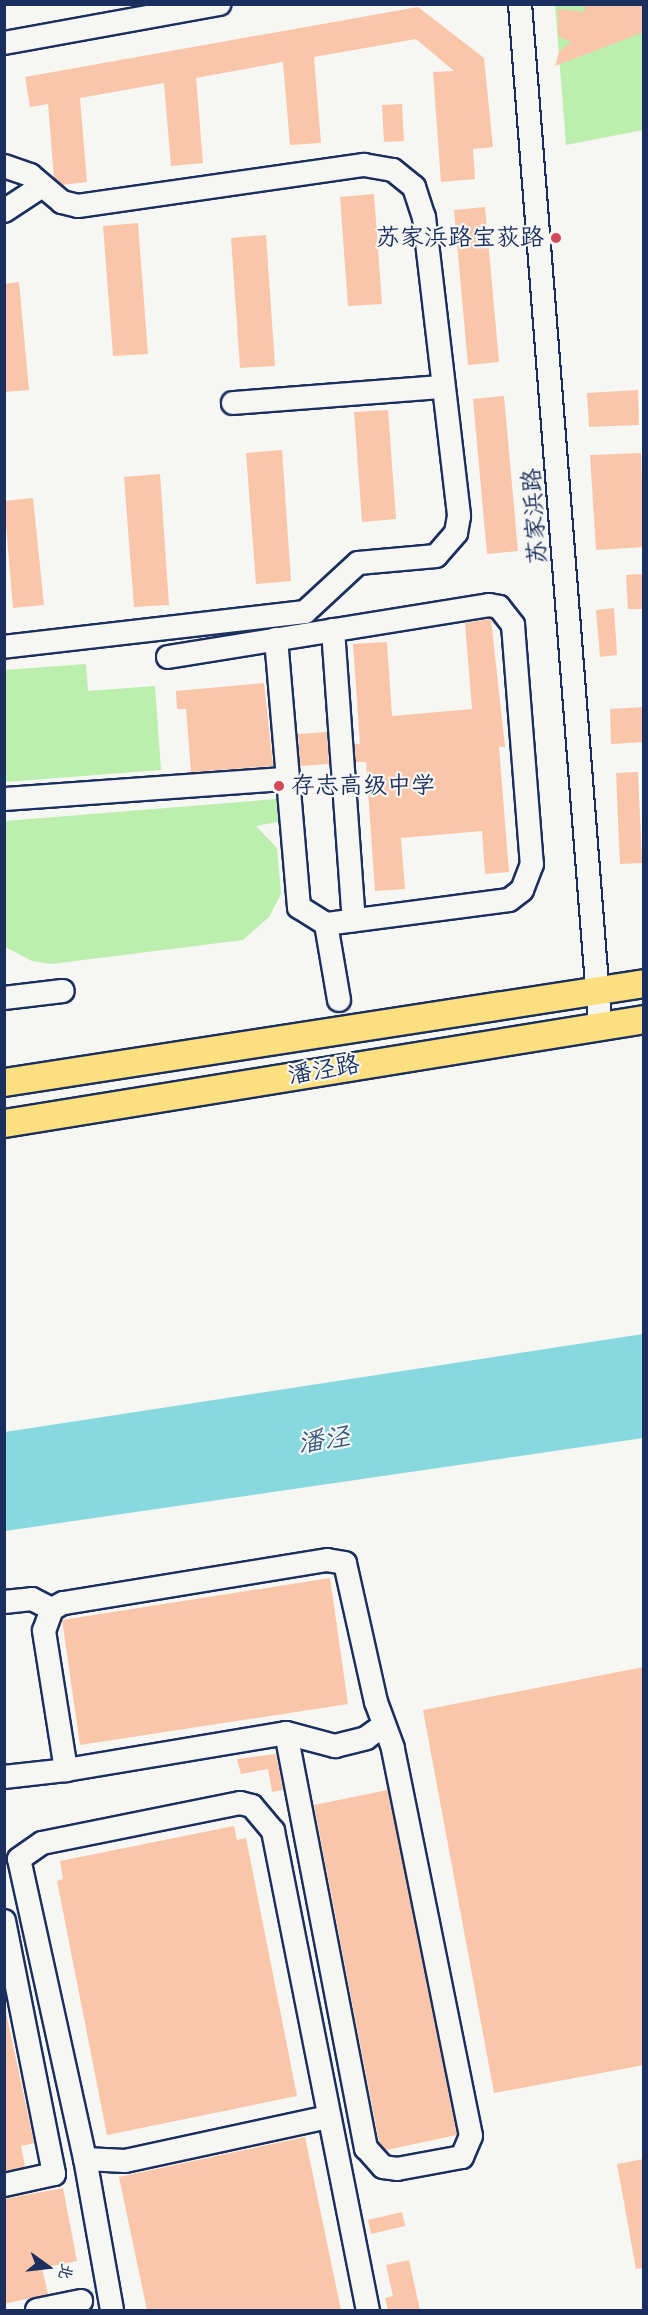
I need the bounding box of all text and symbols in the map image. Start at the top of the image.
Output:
place label: 苏家浜路宝荻路 [376,224,544,252]
marker: 苏家浜路宝荻路 [549,231,563,245]
street label: 苏家浜路 [517,467,553,565]
place label: 存志高级中学 [291,772,435,800]
marker: 存志高级中学 [272,779,286,793]
street label: 潘泾路 [286,1050,362,1090]
water label: 潘泾 [296,1421,352,1459]
north arrow [18,2237,78,2297]
text: 北 [54,2261,77,2282]

